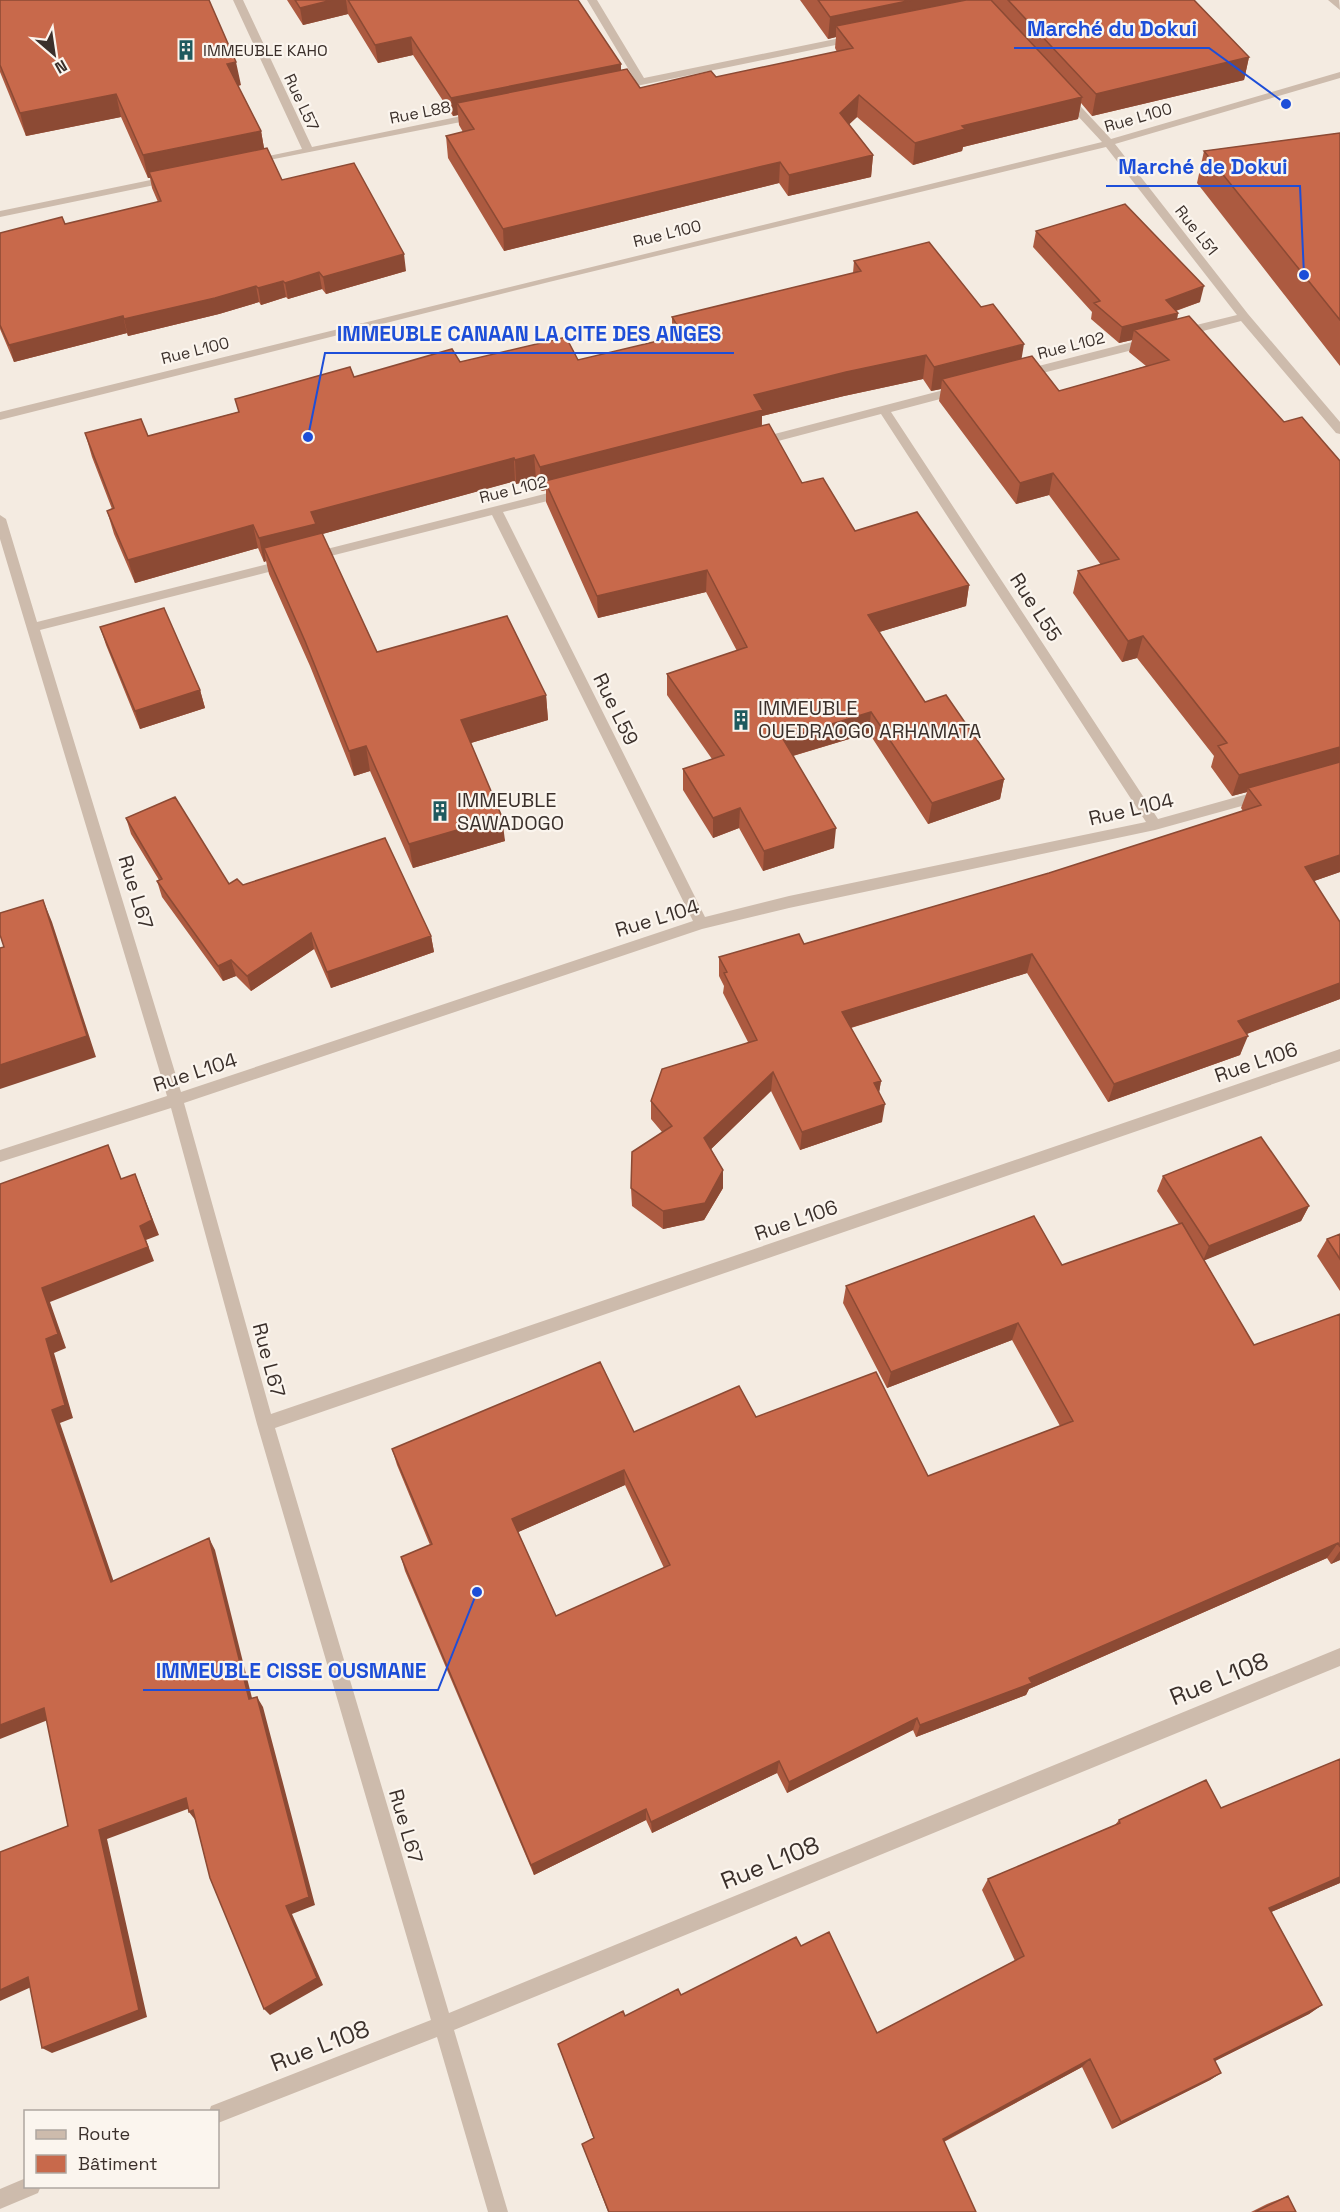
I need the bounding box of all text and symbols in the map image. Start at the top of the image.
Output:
callout: Marché du Dokui [1014,9,1209,48]
text: Marché du Dokui [1027,15,1197,42]
north arrow [24,24,84,84]
building icon: IMMEUBLE KAHO [174,38,198,62]
place label: IMMEUBLE KAHO [203,40,328,61]
text: N [51,55,71,78]
street label: Rue L57 [279,70,324,134]
street label: Rue L88 [388,96,453,129]
street label: Rue L100 [1102,98,1174,137]
callout: Marché de Dokui [1106,147,1300,186]
text: Marché de Dokui [1118,153,1288,180]
street label: Rue L51 [1170,201,1223,260]
street label: Rue L100 [631,215,703,252]
callout: IMMEUBLE CANAAN LA CITE DES ANGES [325,314,734,353]
text: IMMEUBLE CANAAN LA CITE DES ANGES [337,320,722,347]
street label: Rue L102 [1035,327,1107,364]
street label: Rue L100 [159,332,231,369]
street label: Rue L102 [477,471,549,508]
street label: Rue L55 [1004,568,1068,646]
street label: Rue L59 [587,669,645,749]
place label: IMMEUBLE OUEDRAOGO ARHAMATA [758,695,982,744]
building icon: IMMEUBLE OUEDRAOGO ARHAMATA [729,708,753,732]
place label: IMMEUBLE SAWADOGO [457,787,564,836]
street label: Rue L104 [1086,787,1176,831]
building icon: IMMEUBLE SAWADOGO [428,799,452,823]
street label: Rue L67 [112,852,160,932]
street label: Rue L104 [612,893,702,943]
street label: Rue L106 [1211,1036,1301,1088]
street label: Rue L104 [150,1046,240,1098]
street label: Rue L106 [751,1194,841,1246]
street label: Rue L67 [247,1320,291,1400]
street label: Rue L108 [1165,1645,1273,1712]
callout: IMMEUBLE CISSE OUSMANE [143,1651,438,1690]
text: IMMEUBLE CISSE OUSMANE [156,1657,426,1684]
street label: Rue L67 [383,1786,429,1866]
street label: Rue L108 [716,1829,824,1896]
street label: Rue L108 [266,2012,374,2079]
legend [24,2110,219,2188]
text: Route [78,2122,130,2145]
text: Bâtiment [78,2152,158,2175]

